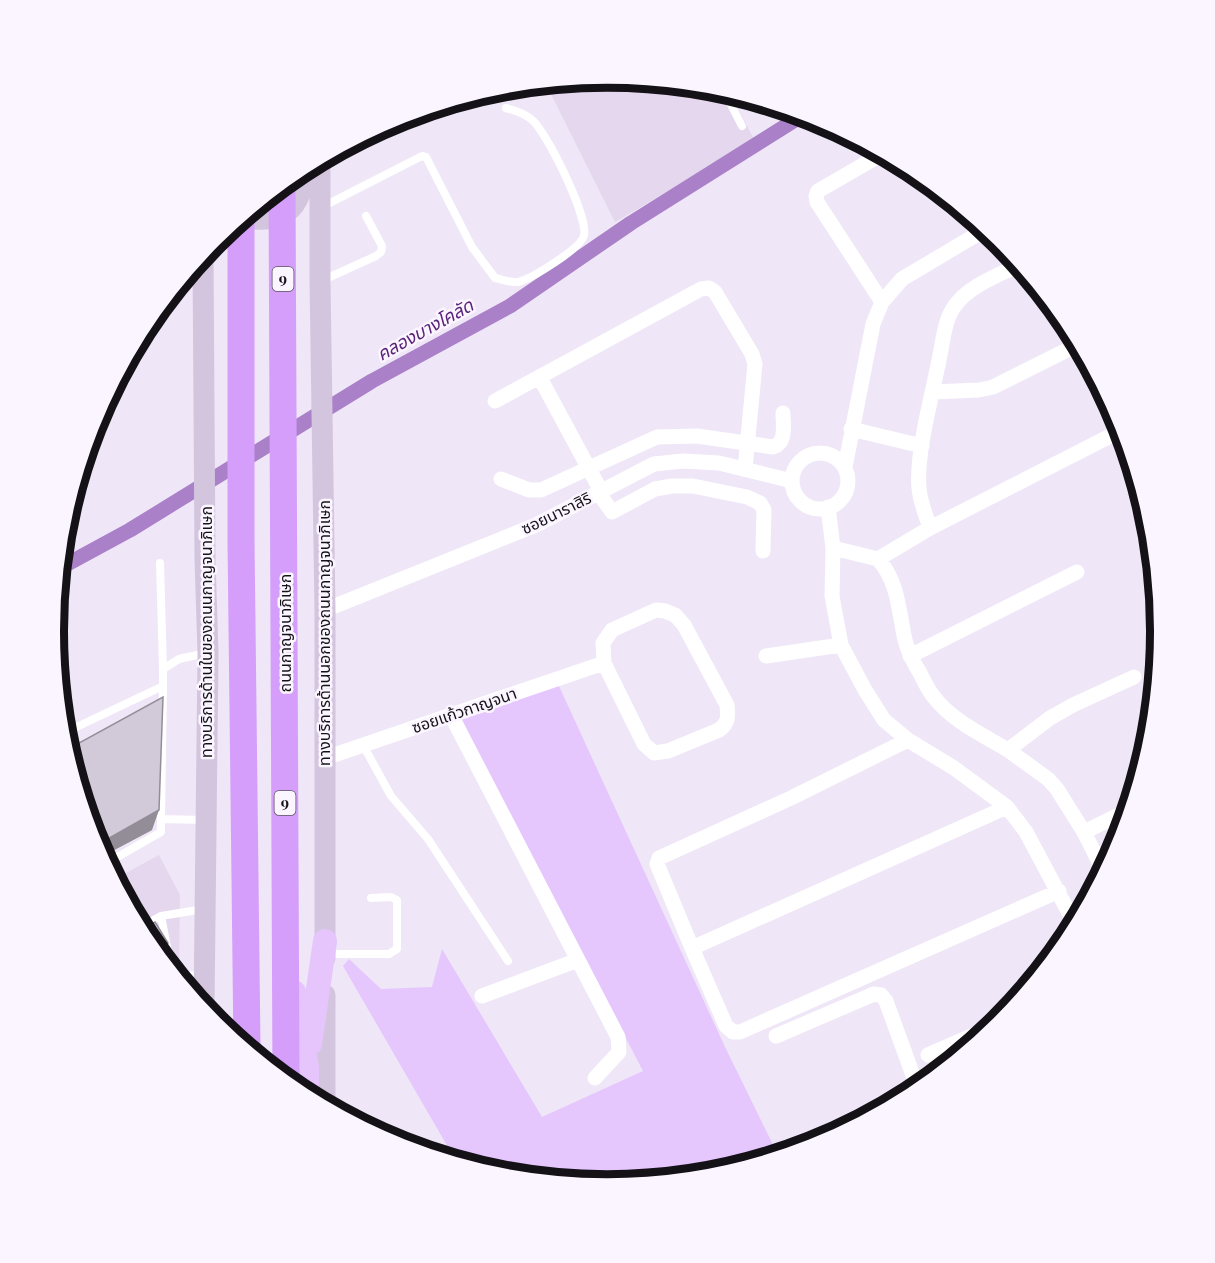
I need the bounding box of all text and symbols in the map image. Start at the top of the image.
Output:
road number: 9 [272,267,294,291]
water label: คลองบางโคลัด [372,292,478,366]
street label: ซอยนาราสิริ [517,487,594,538]
street label: ทางบริการด้านนอกของถนนกาญจนาภิเษก [313,500,334,766]
street label: ทางบริการด้านในของถนนกาญจนาภิเษก [195,506,216,758]
street label: ถนนกาญจนาภิเษก [274,574,295,692]
street label: ซอยแก้วกาญจนา [409,682,519,737]
road number: 9 [274,791,296,815]

